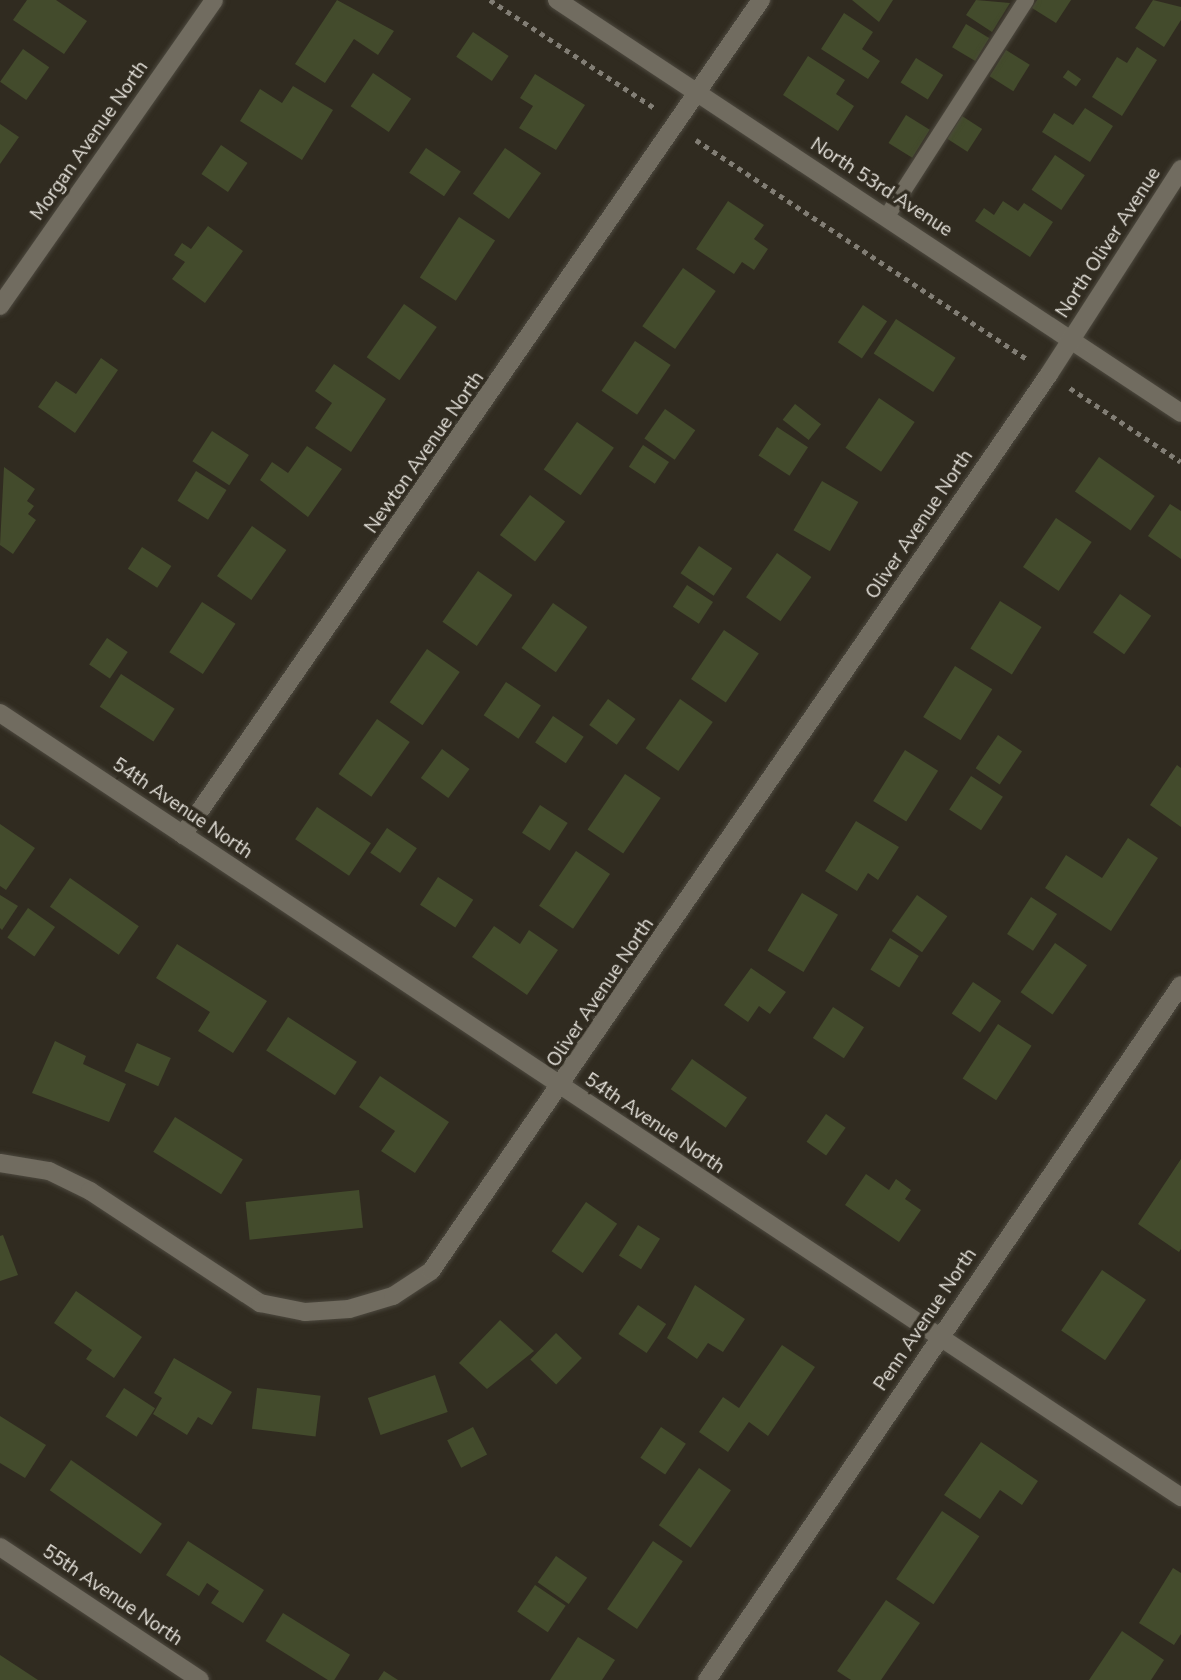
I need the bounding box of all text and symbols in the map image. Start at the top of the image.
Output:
street label: Morgan Avenue North [26,57,154,225]
street label: North 53rd Avenue [806,134,956,242]
street label: North Oliver Avenue [1052,163,1166,323]
street label: Newton Avenue North [361,368,489,538]
street label: Oliver Avenue North [862,446,978,604]
street label: 54th Avenue North [108,754,256,864]
street label: Oliver Avenue North [543,914,659,1072]
street label: 54th Avenue North [580,1069,728,1179]
street label: Penn Avenue North [870,1244,982,1396]
street label: 55th Avenue North [38,1541,186,1651]

